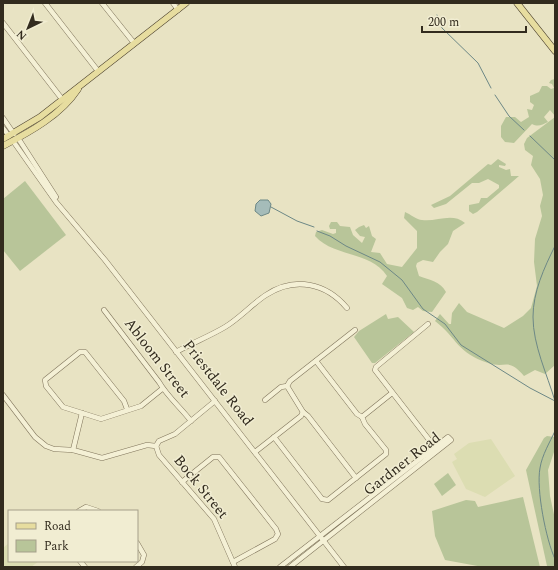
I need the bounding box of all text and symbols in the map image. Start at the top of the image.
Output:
north arrow [8,8,48,48]
scale bar [422,8,526,34]
text: 200 m [428,13,459,32]
text: N [12,26,31,44]
street label: Abloom Street [118,313,196,403]
street label: Priestdale Road [177,335,259,431]
street label: Gardner Road [358,426,446,502]
street label: Bock Street [168,450,234,524]
legend [8,510,138,562]
text: Road [44,517,71,536]
text: Park [44,537,69,556]

